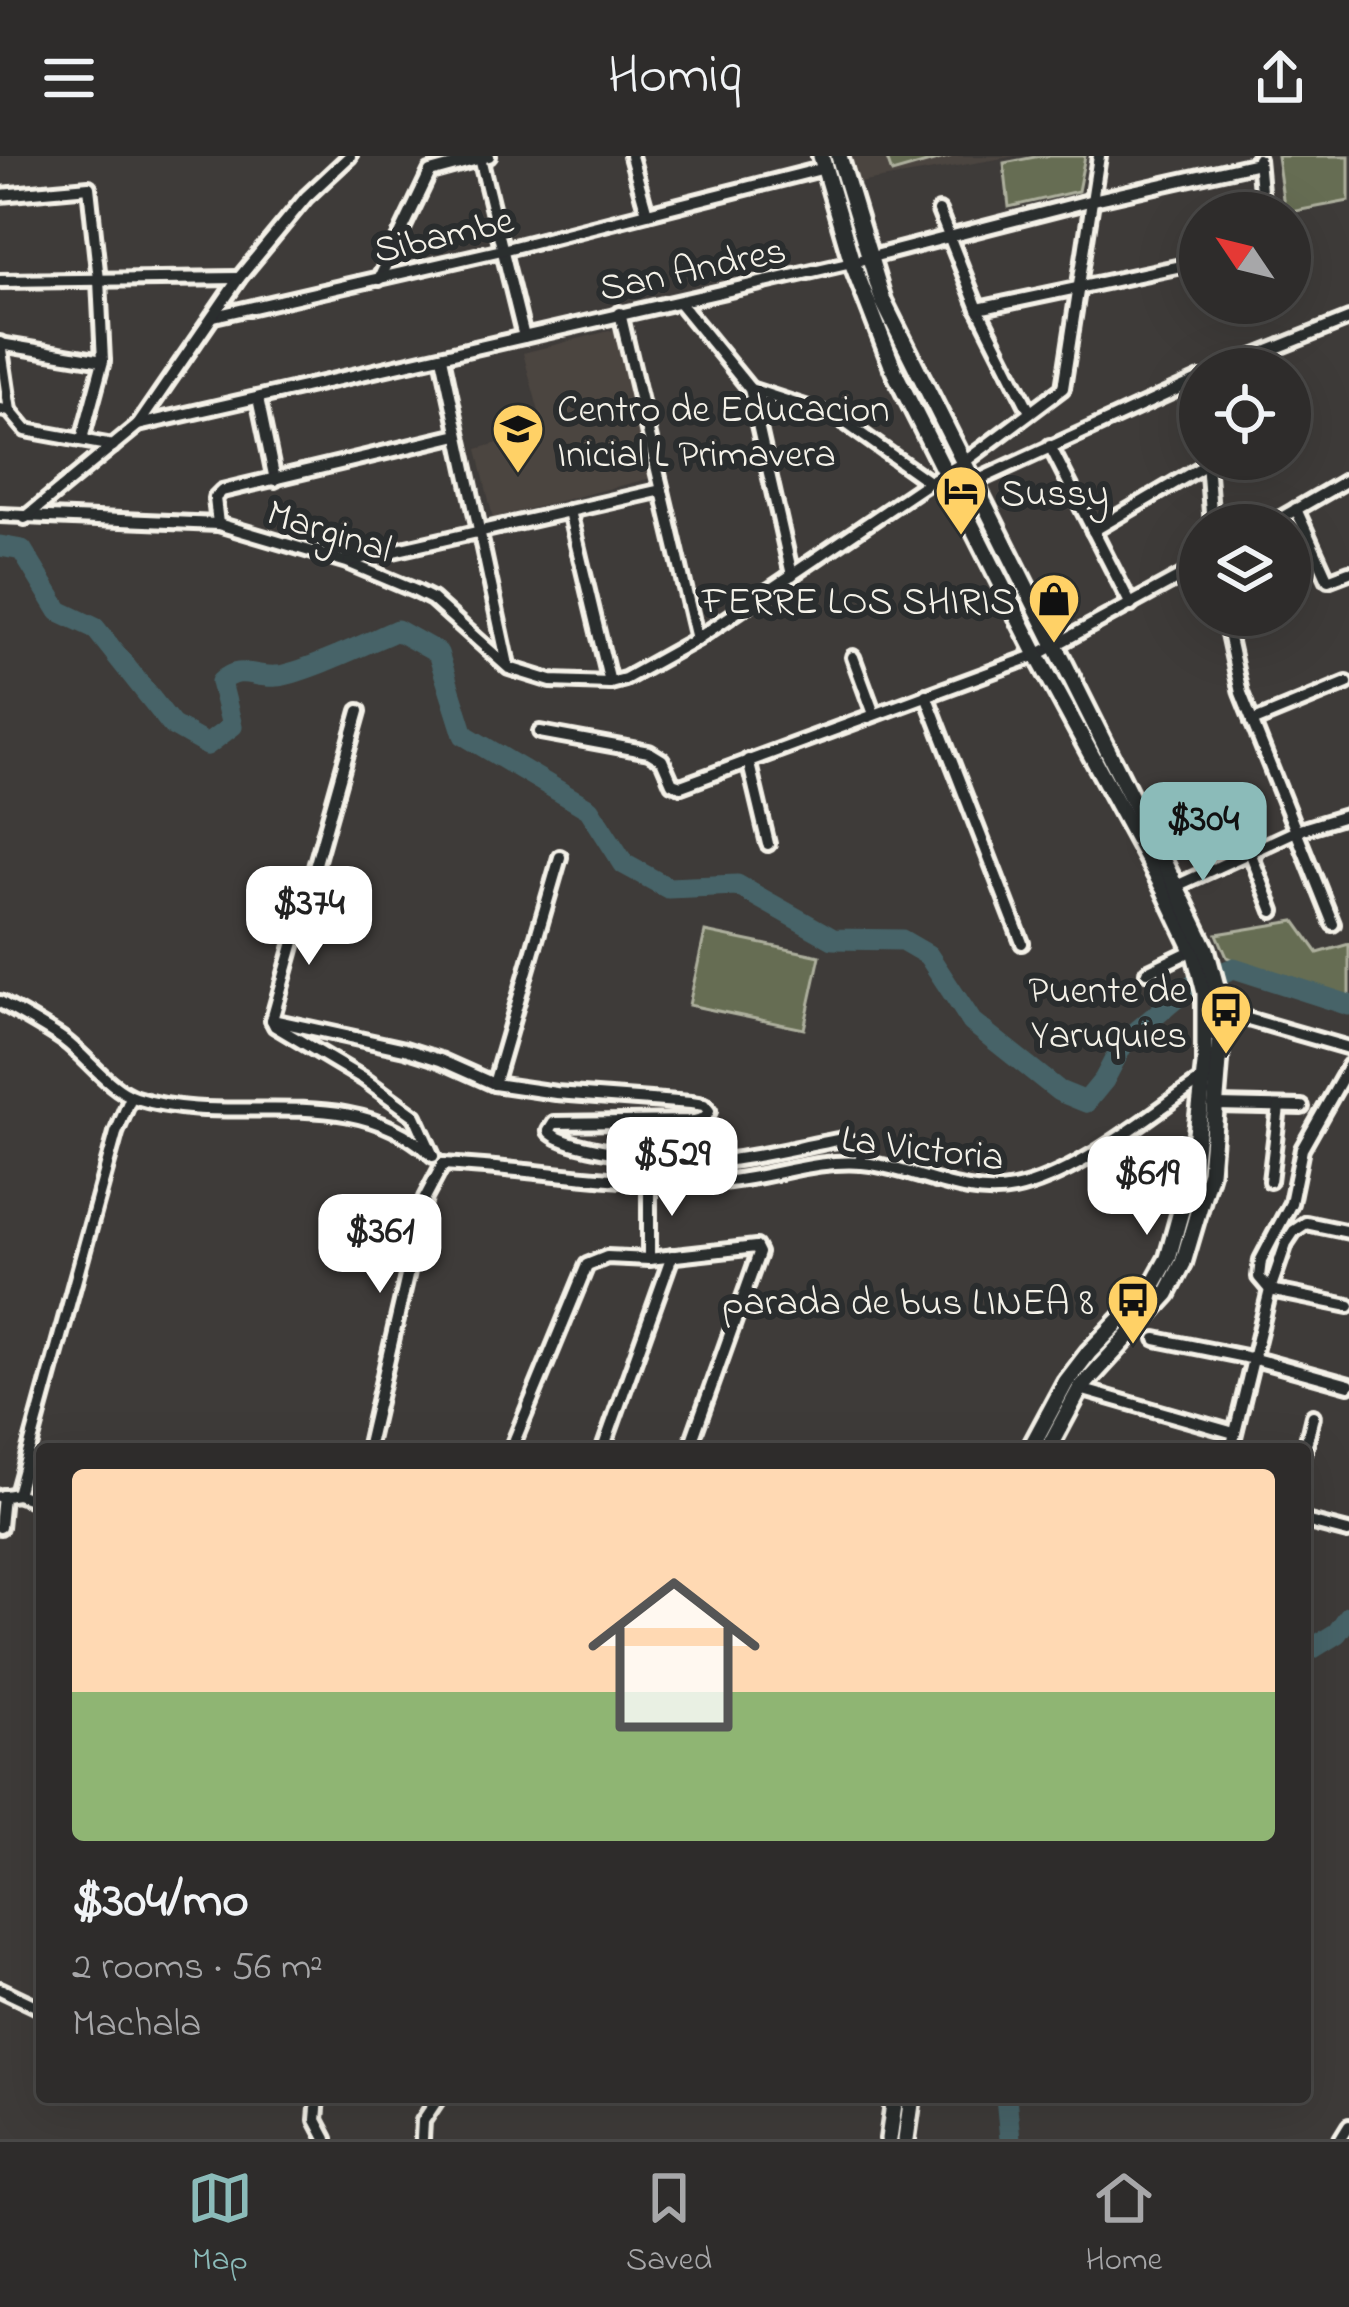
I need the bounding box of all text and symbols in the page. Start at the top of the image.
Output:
text: Homiq [608,39,741,117]
icon: menu [36,45,102,111]
icon: share [1247,45,1313,111]
north arrow [1179,192,1311,324]
map controls [1179,192,1311,636]
street label: Sibambe [368,194,520,281]
street label: San Andres [594,224,792,319]
button: locate [1179,348,1311,480]
place label: Centro de Educacion Inicial L Primavera [557,383,889,485]
school or university icon: Centro de Educacion Inicial L Primavera [490,401,546,475]
hotel icon: Sussy [933,463,989,537]
place label: Sussy [1000,467,1109,524]
street label: Marginal [259,486,398,580]
button: layers [1179,504,1311,636]
shop icon: FERRE LOS SHIRIS [1026,571,1082,645]
place label: FERRE LOS SHIRIS [701,575,1015,632]
pin: $304 [1132,782,1274,884]
text: $304 [1167,792,1239,849]
pin: $374 [238,866,380,968]
text: $374 [273,876,345,933]
place label: Puente de Yaruquies [1028,964,1188,1066]
bus stop icon: Puente de Yaruquies [1198,982,1254,1056]
street label: La Victoria [838,1112,1007,1189]
pin: $529 [601,1117,743,1219]
text: $529 [633,1127,711,1184]
pin: $619 [1076,1136,1218,1238]
text: $619 [1115,1146,1179,1203]
pin: $361 [309,1194,451,1296]
text: $361 [345,1204,415,1261]
bus stop icon: parada de bus LINEA 8 [1105,1272,1161,1346]
place label: parada de bus LINEA 8 [722,1276,1094,1333]
icon: home [566,1547,782,1763]
text: $304/mo [72,1865,249,1940]
text: 2 rooms · 56 m² [72,1940,323,1997]
text: Machala [72,1997,201,2054]
tab: Map [187,2165,253,2285]
tab: Saved [626,2165,712,2285]
tab: Home [1086,2165,1162,2285]

